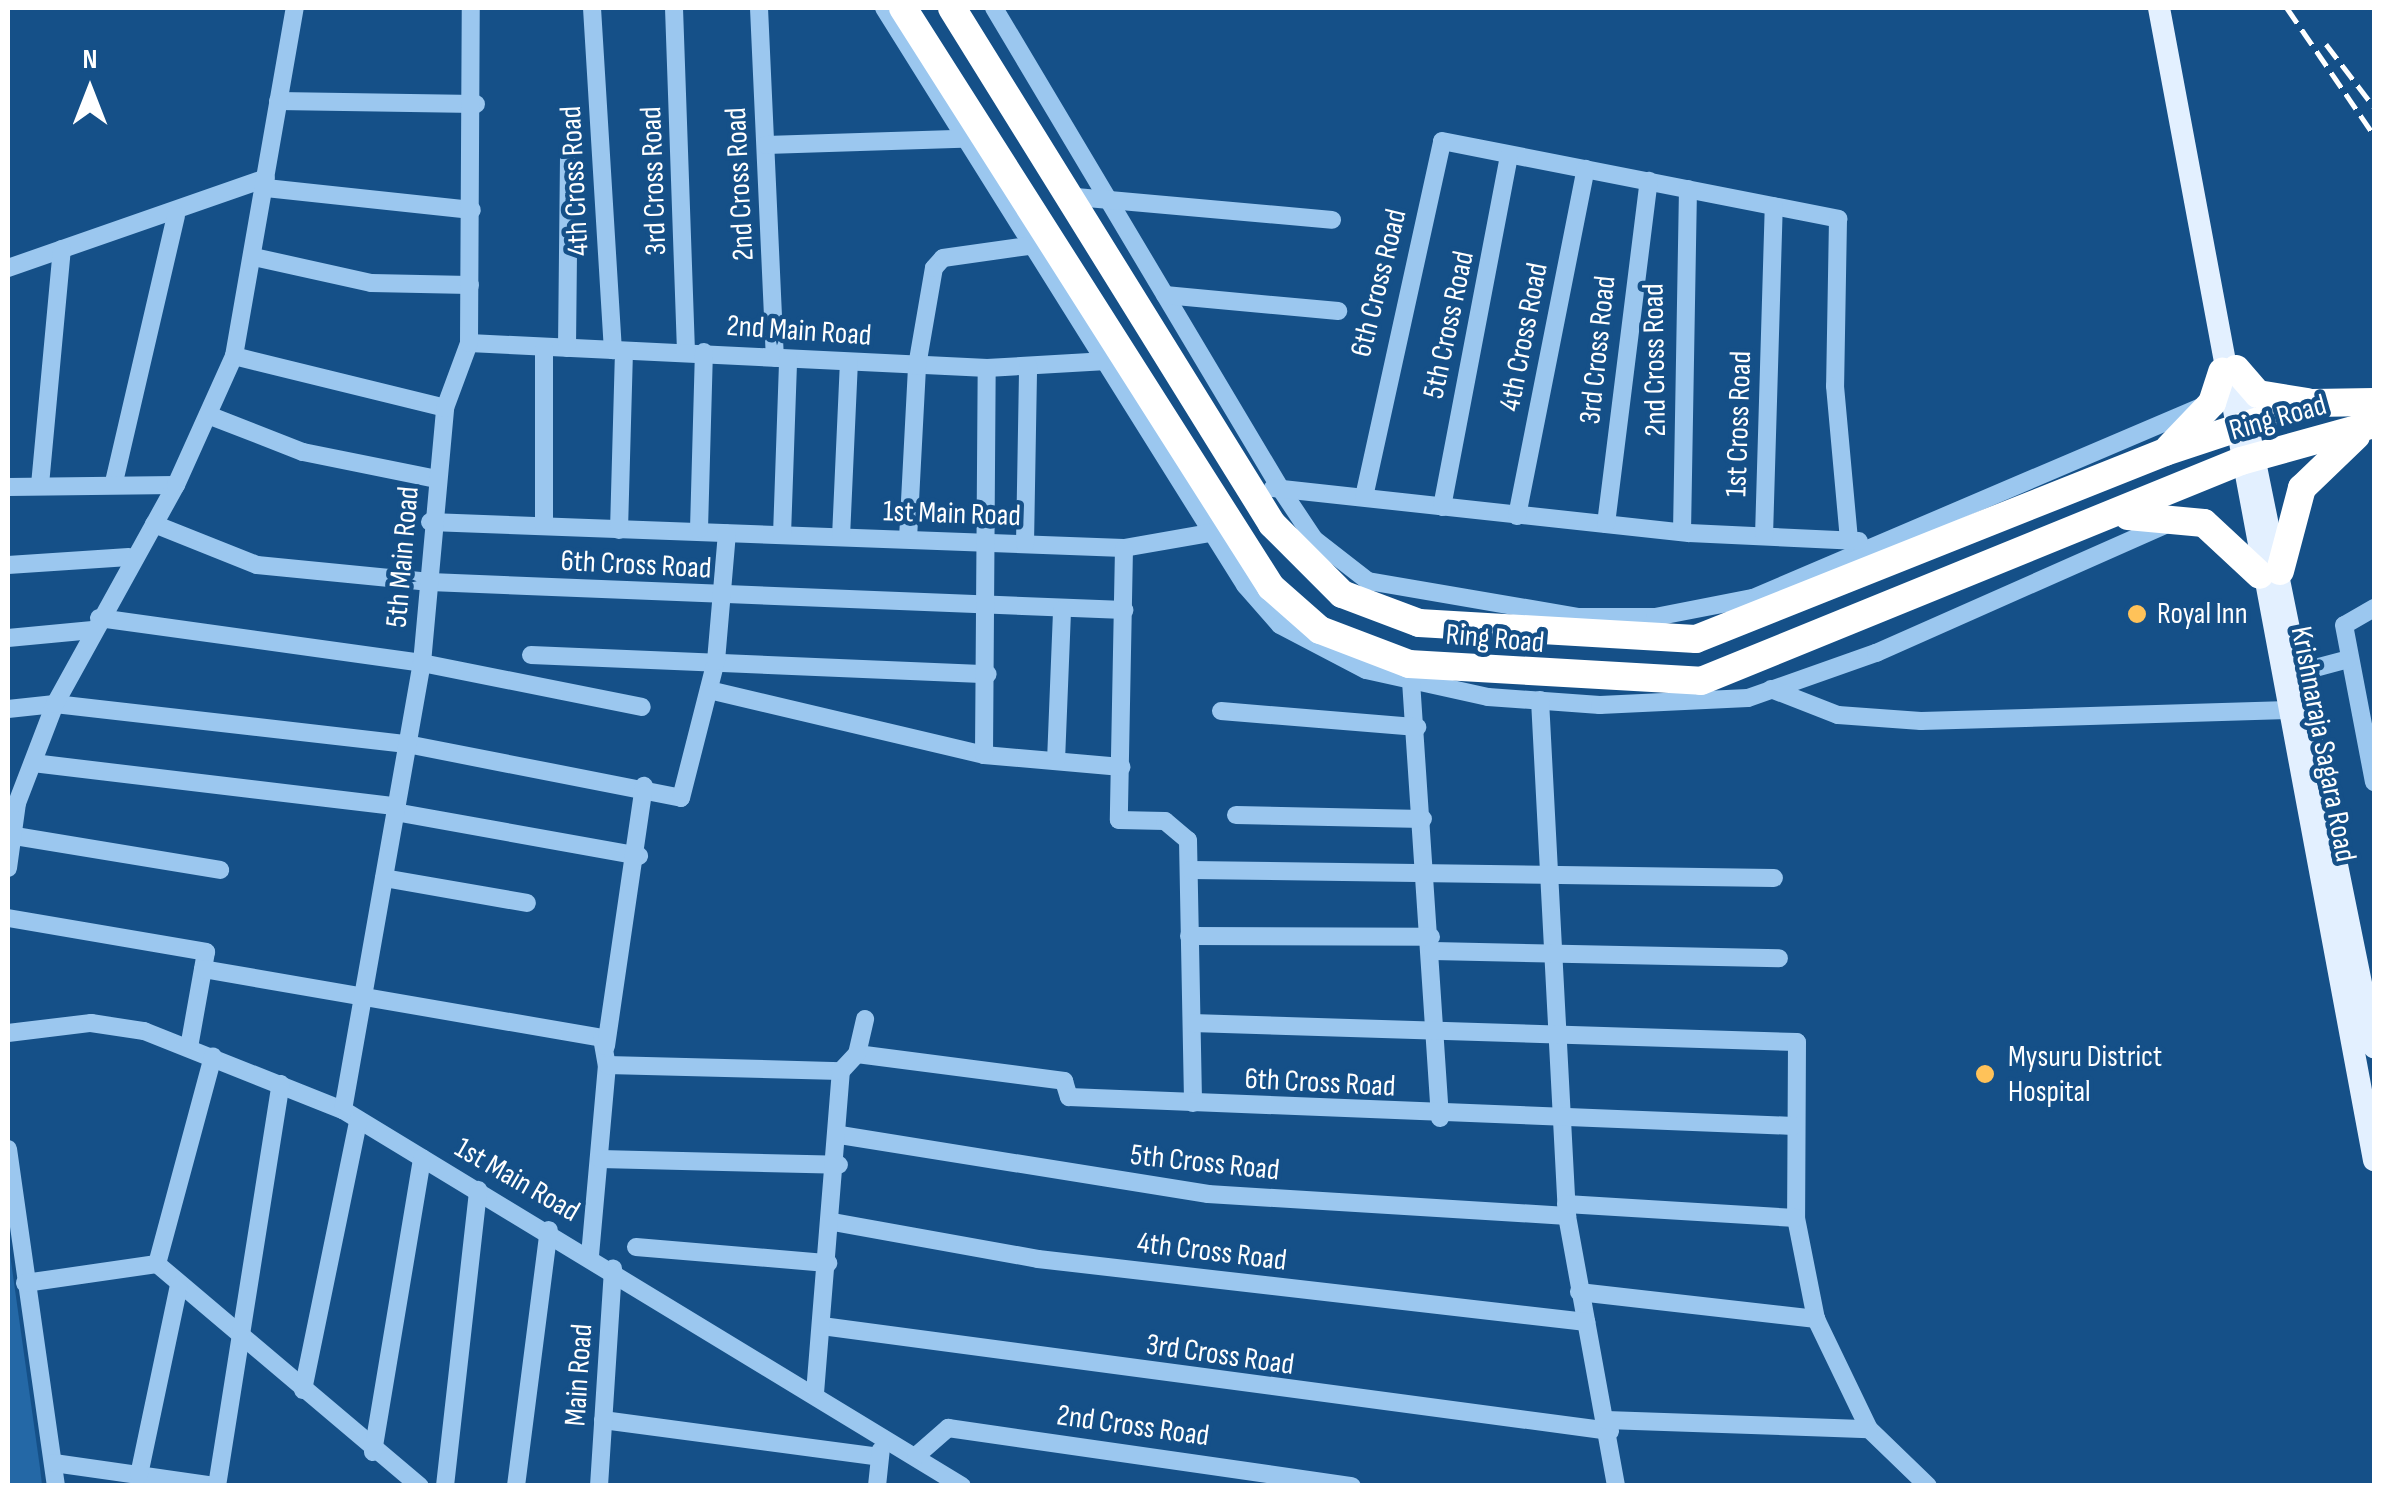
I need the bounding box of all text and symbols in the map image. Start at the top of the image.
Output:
north arrow [40,40,140,140]
text: N [83,43,97,76]
street label: 4th Cross Road [553,105,597,257]
street label: 3rd Cross Road [633,106,675,256]
street label: 2nd Cross Road [718,106,762,262]
street label: 6th Cross Road [1343,205,1415,361]
street label: 5th Cross Road [1416,248,1482,402]
street label: 4th Cross Road [1492,260,1556,414]
street label: 3rd Cross Road [1572,274,1624,426]
street label: 2nd Cross Road [1636,283,1674,437]
street label: 2nd Main Road [725,308,873,354]
street label: 1st Cross Road [1718,350,1760,498]
street label: Ring Road [2225,387,2331,449]
street label: 5th Main Road [379,485,427,629]
street label: 1st Main Road [883,494,1021,534]
street label: 6th Cross Road [560,543,712,587]
place label: Royal Inn [2157,596,2247,632]
marker: Royal Inn [2126,603,2148,625]
street label: Ring Road [1444,617,1546,661]
street label: Krishnaraja Sagara Road [2283,623,2363,865]
place label: Mysuru District Hospital [2008,1039,2162,1110]
street label: 6th Cross Road [1244,1061,1396,1105]
marker: Mysuru District Hospital [1972,1061,1998,1087]
street label: 1st Main Road [448,1130,586,1230]
street label: 5th Cross Road [1129,1137,1281,1189]
street label: 4th Cross Road [1135,1225,1289,1279]
street label: Main Road [557,1323,601,1427]
street label: 3rd Cross Road [1144,1327,1296,1383]
street label: 2nd Cross Road [1055,1397,1211,1455]

